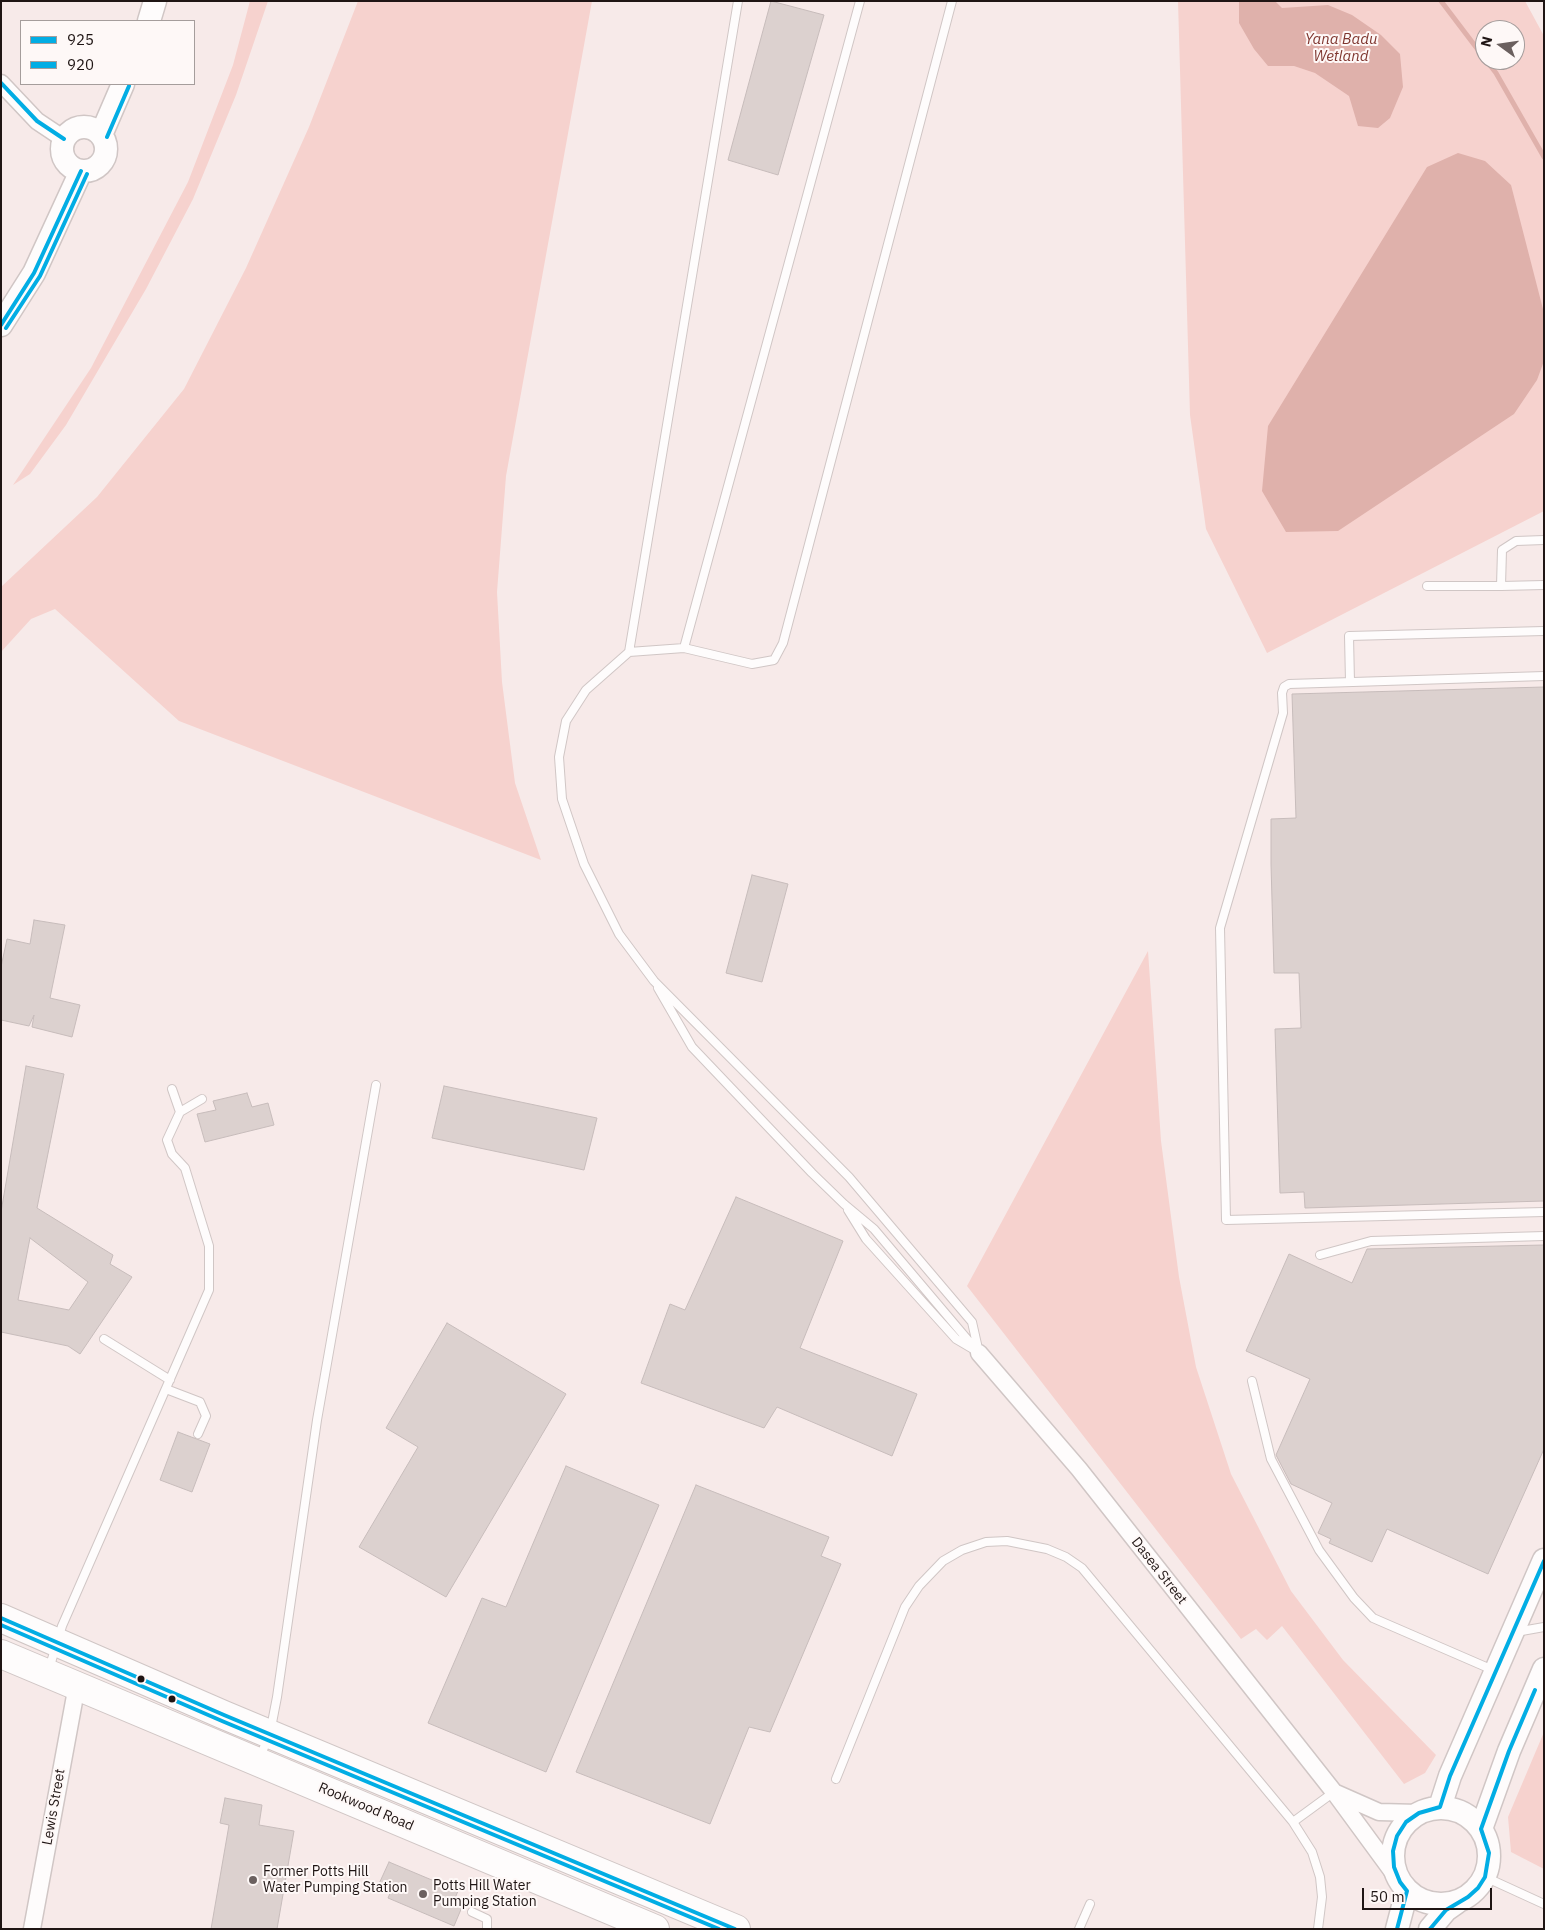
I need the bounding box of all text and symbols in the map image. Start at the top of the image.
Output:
legend [20,20,195,85]
north arrow [1475,20,1525,70]
text: 925 [67,30,94,49]
water label: Yana Badu Wetland [1305,31,1377,66]
text: N [1476,35,1496,49]
text: 920 [67,55,94,74]
street label: Dasea Street [1128,1534,1190,1608]
unlabelled marker [136,1674,146,1684]
unlabelled marker [167,1694,177,1704]
street label: Lewis Street [39,1767,69,1847]
street label: Rookwood Road [316,1779,416,1835]
place label: Former Potts Hill Water Pumping Station [263,1864,407,1896]
marker: Former Potts Hill Water Pumping Station [247,1874,259,1886]
place label: Potts Hill Water Pumping Station [433,1878,537,1910]
scale bar [1365,1878,1495,1910]
text: 50 m [1370,1887,1405,1906]
marker: Potts Hill Water Pumping Station [417,1888,429,1900]

